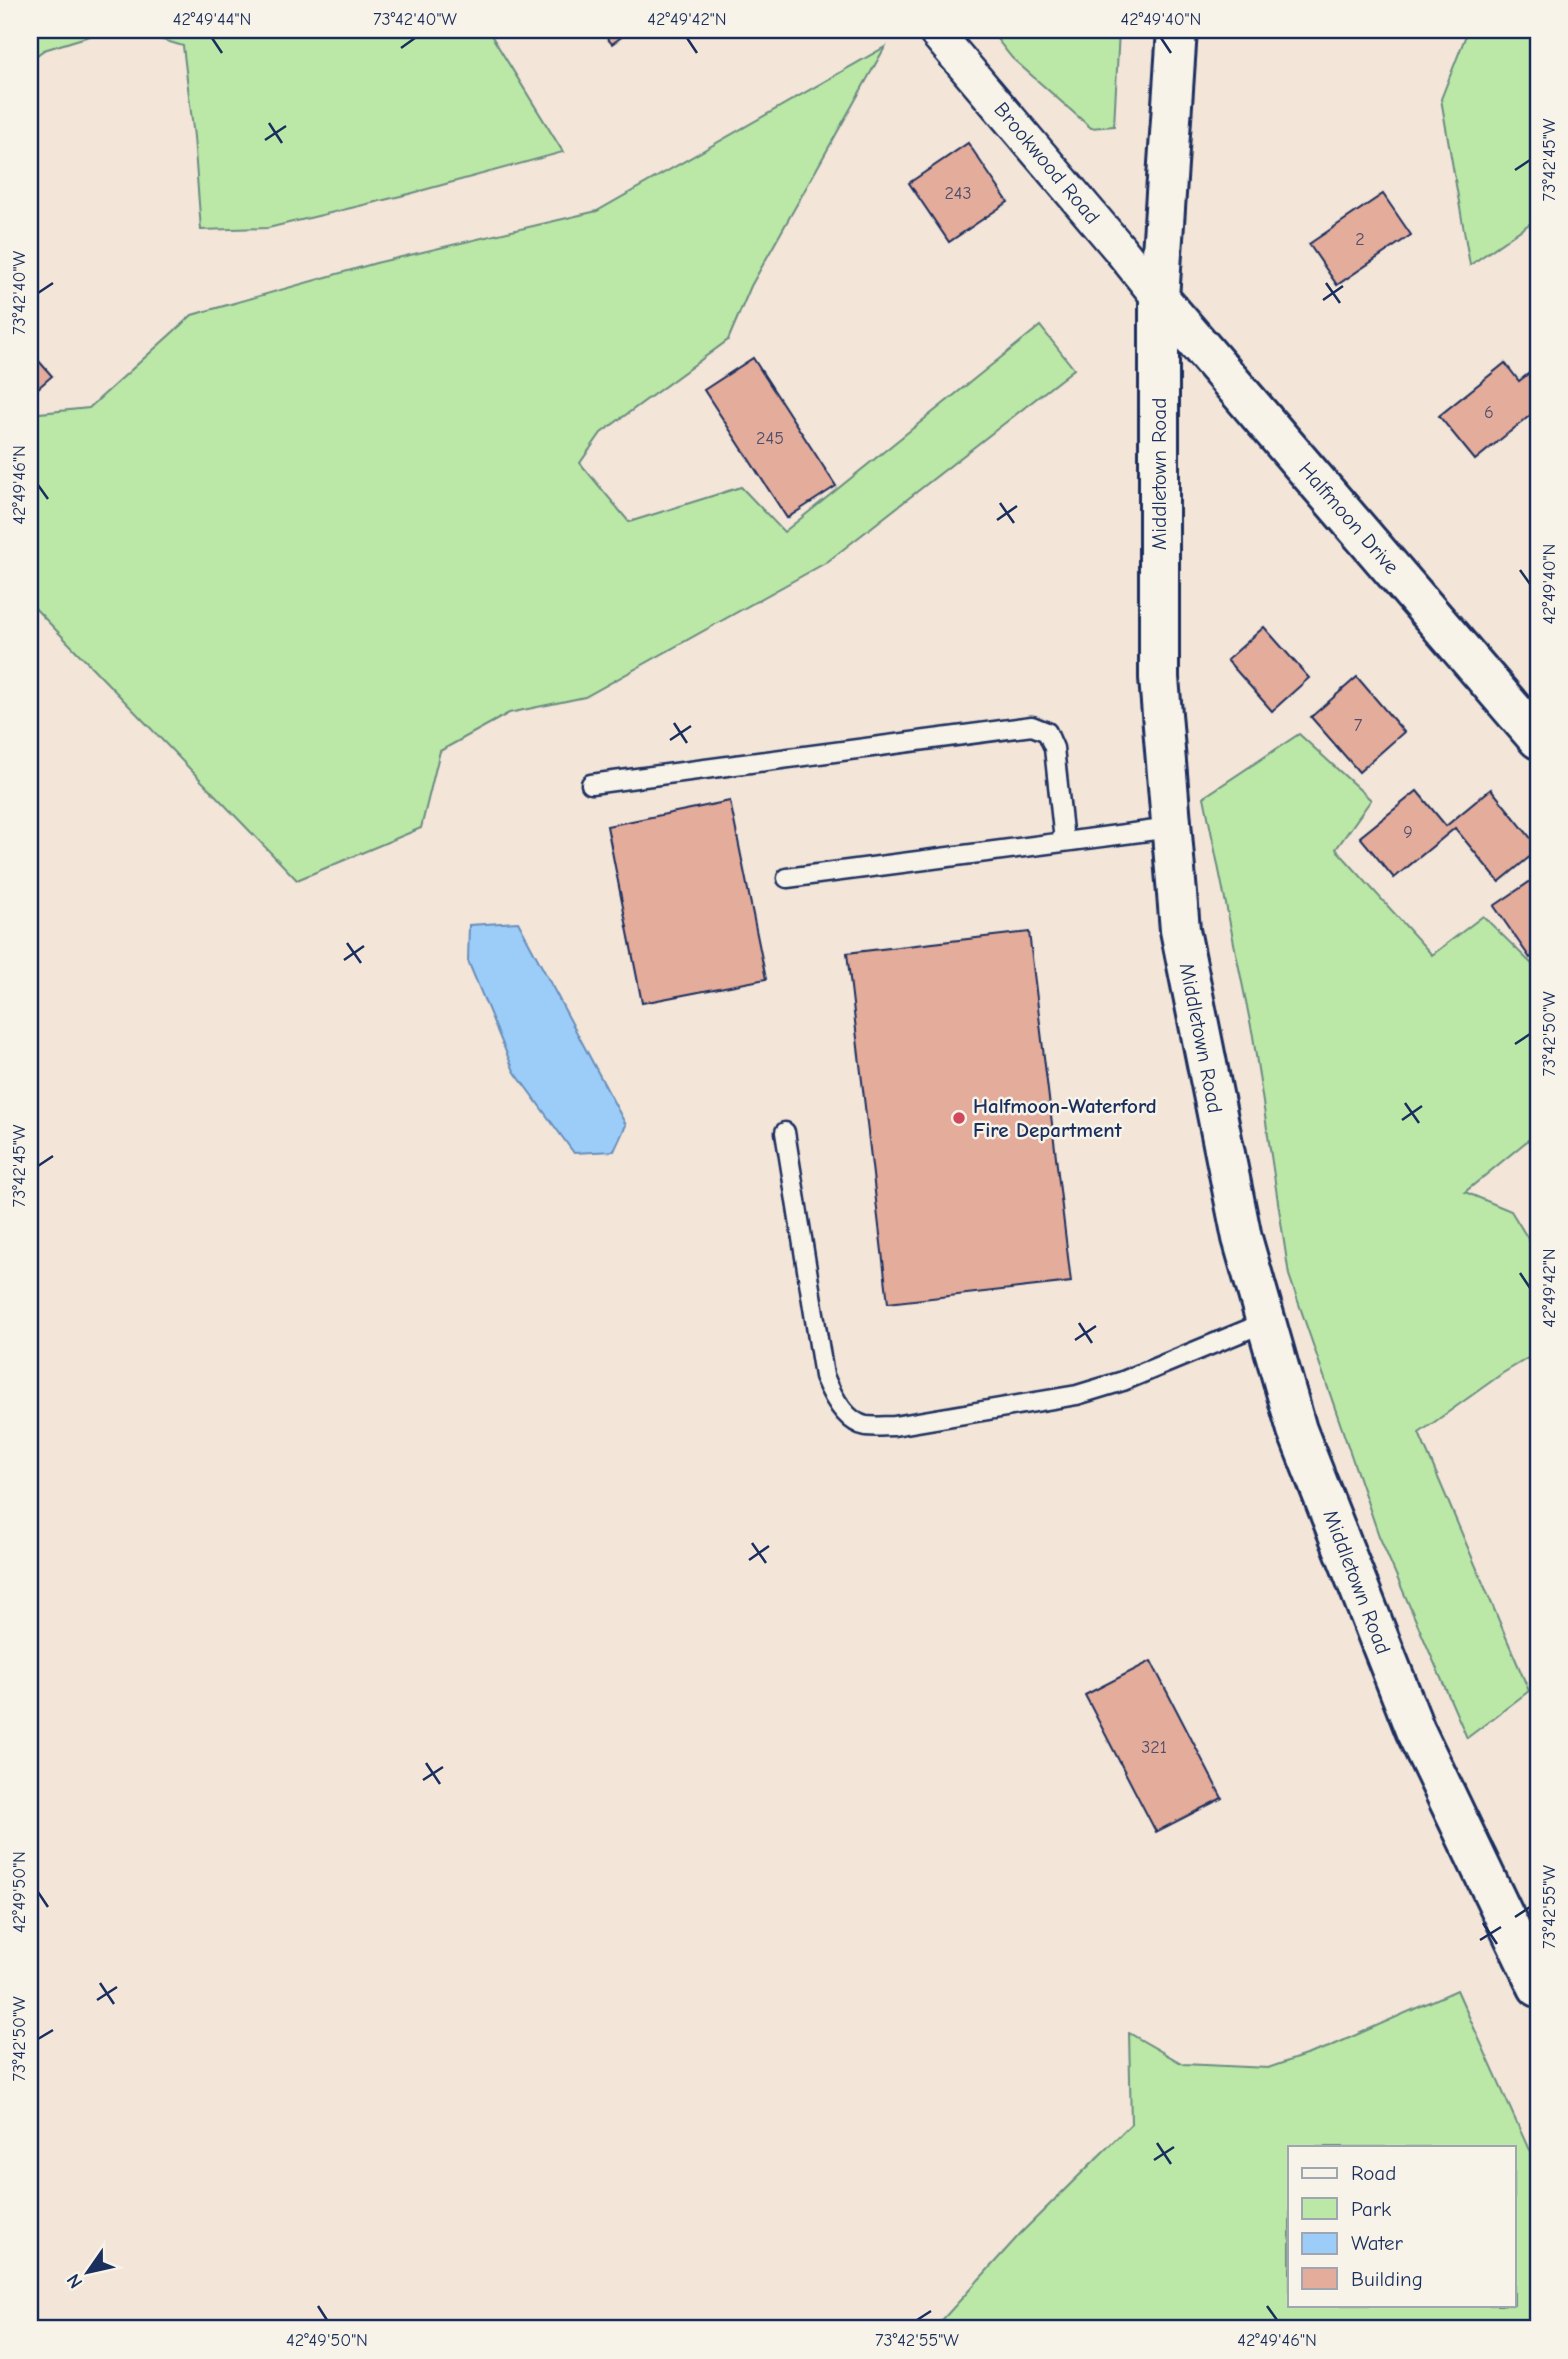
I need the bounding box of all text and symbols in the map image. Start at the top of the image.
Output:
text: 42°49'44"N [173,9,251,30]
text: 73°42'40"W [373,9,457,30]
text: 42°49'42"N [647,9,727,30]
text: 42°49'40"N [1121,9,1201,30]
street label: Brookwood Road [989,97,1105,229]
text: 73°42'45"W [1539,118,1560,201]
house number: 243 [944,183,972,204]
house number: 2 [1355,229,1365,250]
text: 73°42'40"W [9,251,30,335]
street label: Middletown Road [1147,398,1171,550]
house number: 6 [1484,402,1494,423]
house number: 245 [756,428,784,449]
text: 42°49'46"N [9,445,30,525]
street label: Halfmoon Drive [1294,457,1404,579]
text: 42°49'40"N [1539,544,1560,624]
house number: 7 [1354,715,1363,736]
house number: 9 [1403,822,1413,843]
street label: Middletown Road [1175,961,1227,1115]
text: 73°42'50"W [1539,991,1560,1077]
place label: Halfmoon-Waterford Fire Department [973,1094,1157,1142]
marker: Halfmoon-Waterford Fire Department [951,1110,967,1126]
text: 73°42'45"W [9,1124,30,1207]
text: 42°49'42"N [1539,1248,1560,1328]
street label: Middletown Road [1318,1506,1396,1658]
house number: 321 [1141,1737,1167,1758]
text: 42°49'50"N [9,1851,30,1933]
text: 73°42'55"W [1539,1865,1560,1949]
text: 73°42'50"W [9,1996,30,2082]
legend [1288,2146,1516,2306]
text: Road [1351,2161,1396,2185]
text: Park [1351,2197,1391,2221]
text: Water [1351,2231,1404,2255]
north arrow [52,2236,122,2306]
text: Building [1351,2267,1423,2291]
text: N [62,2270,87,2292]
text: 42°49'50"N [286,2330,368,2351]
text: 73°42'55"W [875,2330,959,2351]
text: 42°49'46"N [1237,2330,1317,2351]

